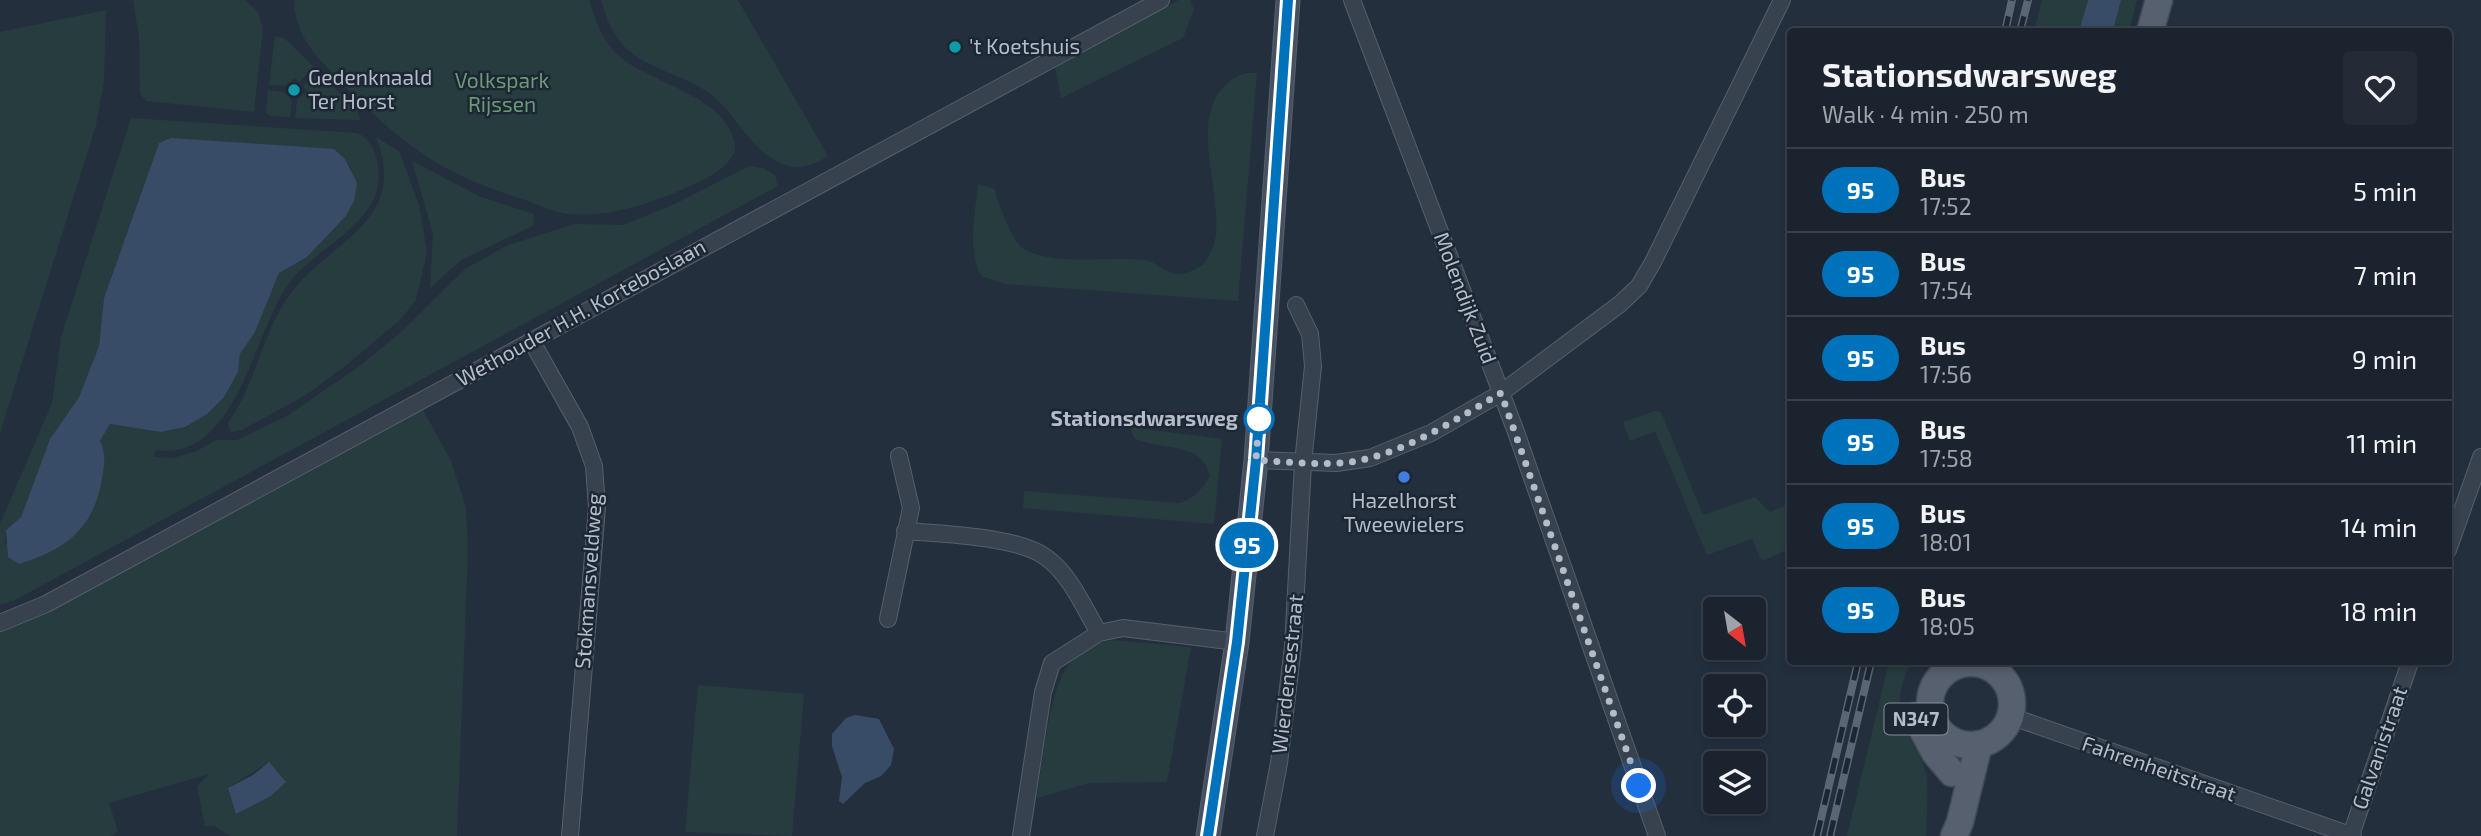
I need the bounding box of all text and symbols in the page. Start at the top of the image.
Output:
place label: 't Koetshuis [969,33,1080,58]
marker: 't Koetshuis [947,39,963,55]
button: heart [2343,51,2417,125]
text: Stationsdwarsweg [1822,54,2117,94]
place label: Gedenknaald Ter Horst [308,64,432,113]
park label: Volkspark Rijssen [455,67,549,117]
marker: Gedenknaald Ter Horst [286,82,302,98]
text: Walk · 4 min · 250 m [1822,100,2029,128]
text: Bus [1920,161,1966,192]
text: 95 [1847,175,1874,204]
text: 5 min [2353,175,2417,206]
text: 17:52 [1920,192,1972,220]
street label: Molendijk Zuid [1429,228,1503,367]
street label: Wethouder H.H. Korteboslaan [451,233,709,391]
text: Bus [1920,245,1966,276]
text: 95 [1847,259,1874,288]
text: 7 min [2354,259,2417,290]
text: 17:54 [1920,276,1973,304]
text: Bus [1920,329,1966,360]
text: 95 [1847,343,1874,372]
text: 9 min [2352,343,2417,374]
text: 17:56 [1920,360,1972,388]
marker: Stationsdwarsweg [1244,404,1274,434]
place label: Stationsdwarsweg [1050,405,1238,430]
text: Bus [1920,413,1966,444]
text: 95 [1847,427,1874,456]
text: 11 min [2346,427,2417,458]
text: 17:58 [1920,444,1973,472]
marker: Hazelhorst Tweewielers [1396,469,1412,485]
place label: Hazelhorst Tweewielers [1344,487,1464,536]
street label: Stokmansveldweg [569,492,606,669]
text: Bus [1920,497,1966,528]
text: 95 [1847,511,1874,540]
text: 14 min [2341,511,2417,542]
line badge: 95 [1216,522,1278,568]
text: 18:01 [1920,528,1972,556]
text: 95 [1233,530,1261,559]
text: Bus [1920,581,1966,612]
street label: Wierdensestraat [1266,593,1307,755]
text: 95 [1847,595,1874,624]
text: 18 min [2341,595,2417,626]
north arrow [1703,597,1766,660]
map controls [1703,597,1766,814]
text: 18:05 [1920,612,1975,640]
button: locate [1703,674,1766,737]
street label: Galvanistraat [2346,683,2411,812]
road number: N347 [1884,704,1948,734]
street label: Fahrenheitstraat [2079,730,2240,806]
button: layers [1703,751,1766,814]
your location [1621,768,1656,803]

